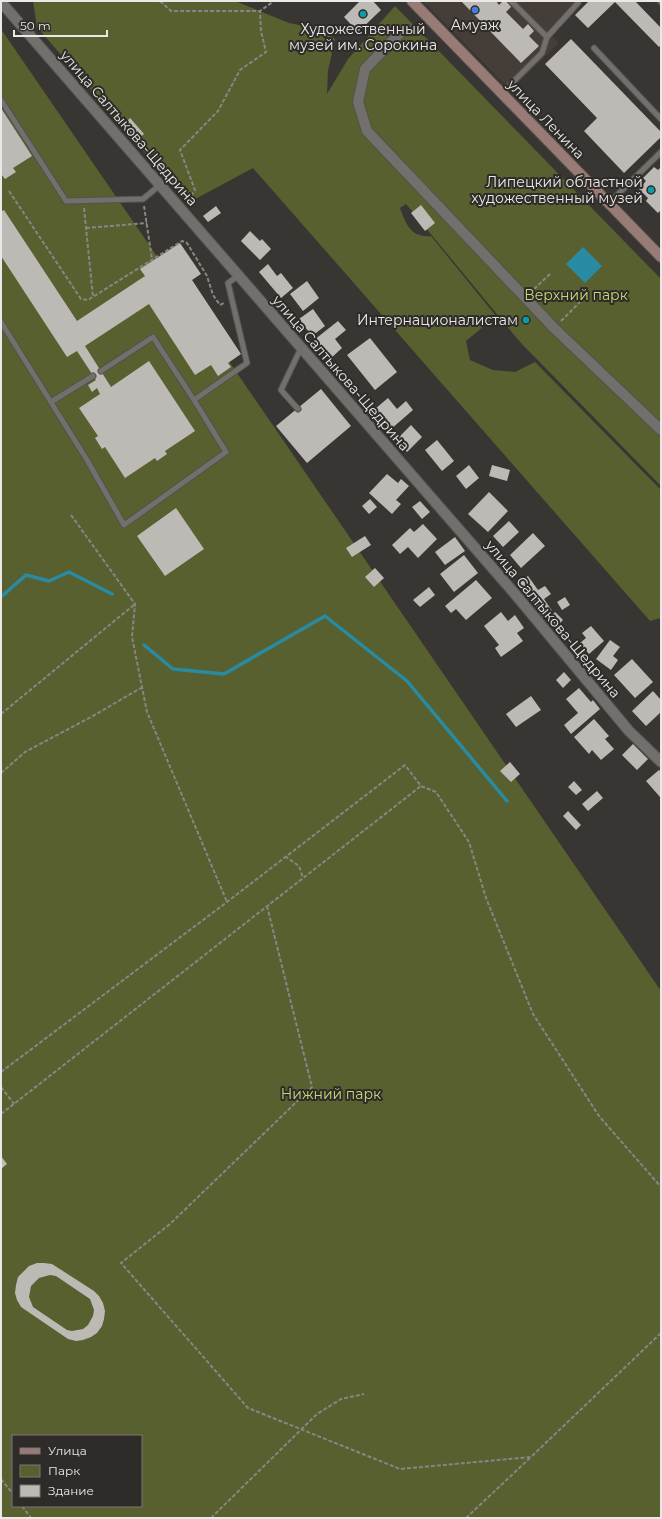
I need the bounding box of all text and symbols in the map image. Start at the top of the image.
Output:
marker: Амуаж [470,5,480,15]
marker: Художественный музей им. Сорокина [358,9,368,19]
scale bar [14,12,107,38]
place label: Амуаж [451,16,500,34]
text: 50 m [20,18,51,33]
place label: Художественный музей им. Сорокина [289,20,437,54]
street label: улица Салтыкова-Щедрина [56,46,202,210]
street label: улица Ленина [503,75,588,163]
place label: Липецкий областной художественный музей [471,173,643,207]
marker: Липецкий областной художественный музей [646,185,656,195]
park label: Верхний парк [524,286,628,304]
street label: улица Салтыкова-Щедрина [268,291,414,455]
place label: Интернационалистам [357,311,518,329]
marker: Интернационалистам [521,315,531,325]
street label: улица Салтыкова-Щедрина [481,536,624,702]
park label: Нижний парк [281,1085,381,1103]
legend [12,1435,142,1507]
text: Улица [48,1443,87,1458]
text: Парк [48,1463,80,1478]
text: Здание [48,1483,94,1498]

